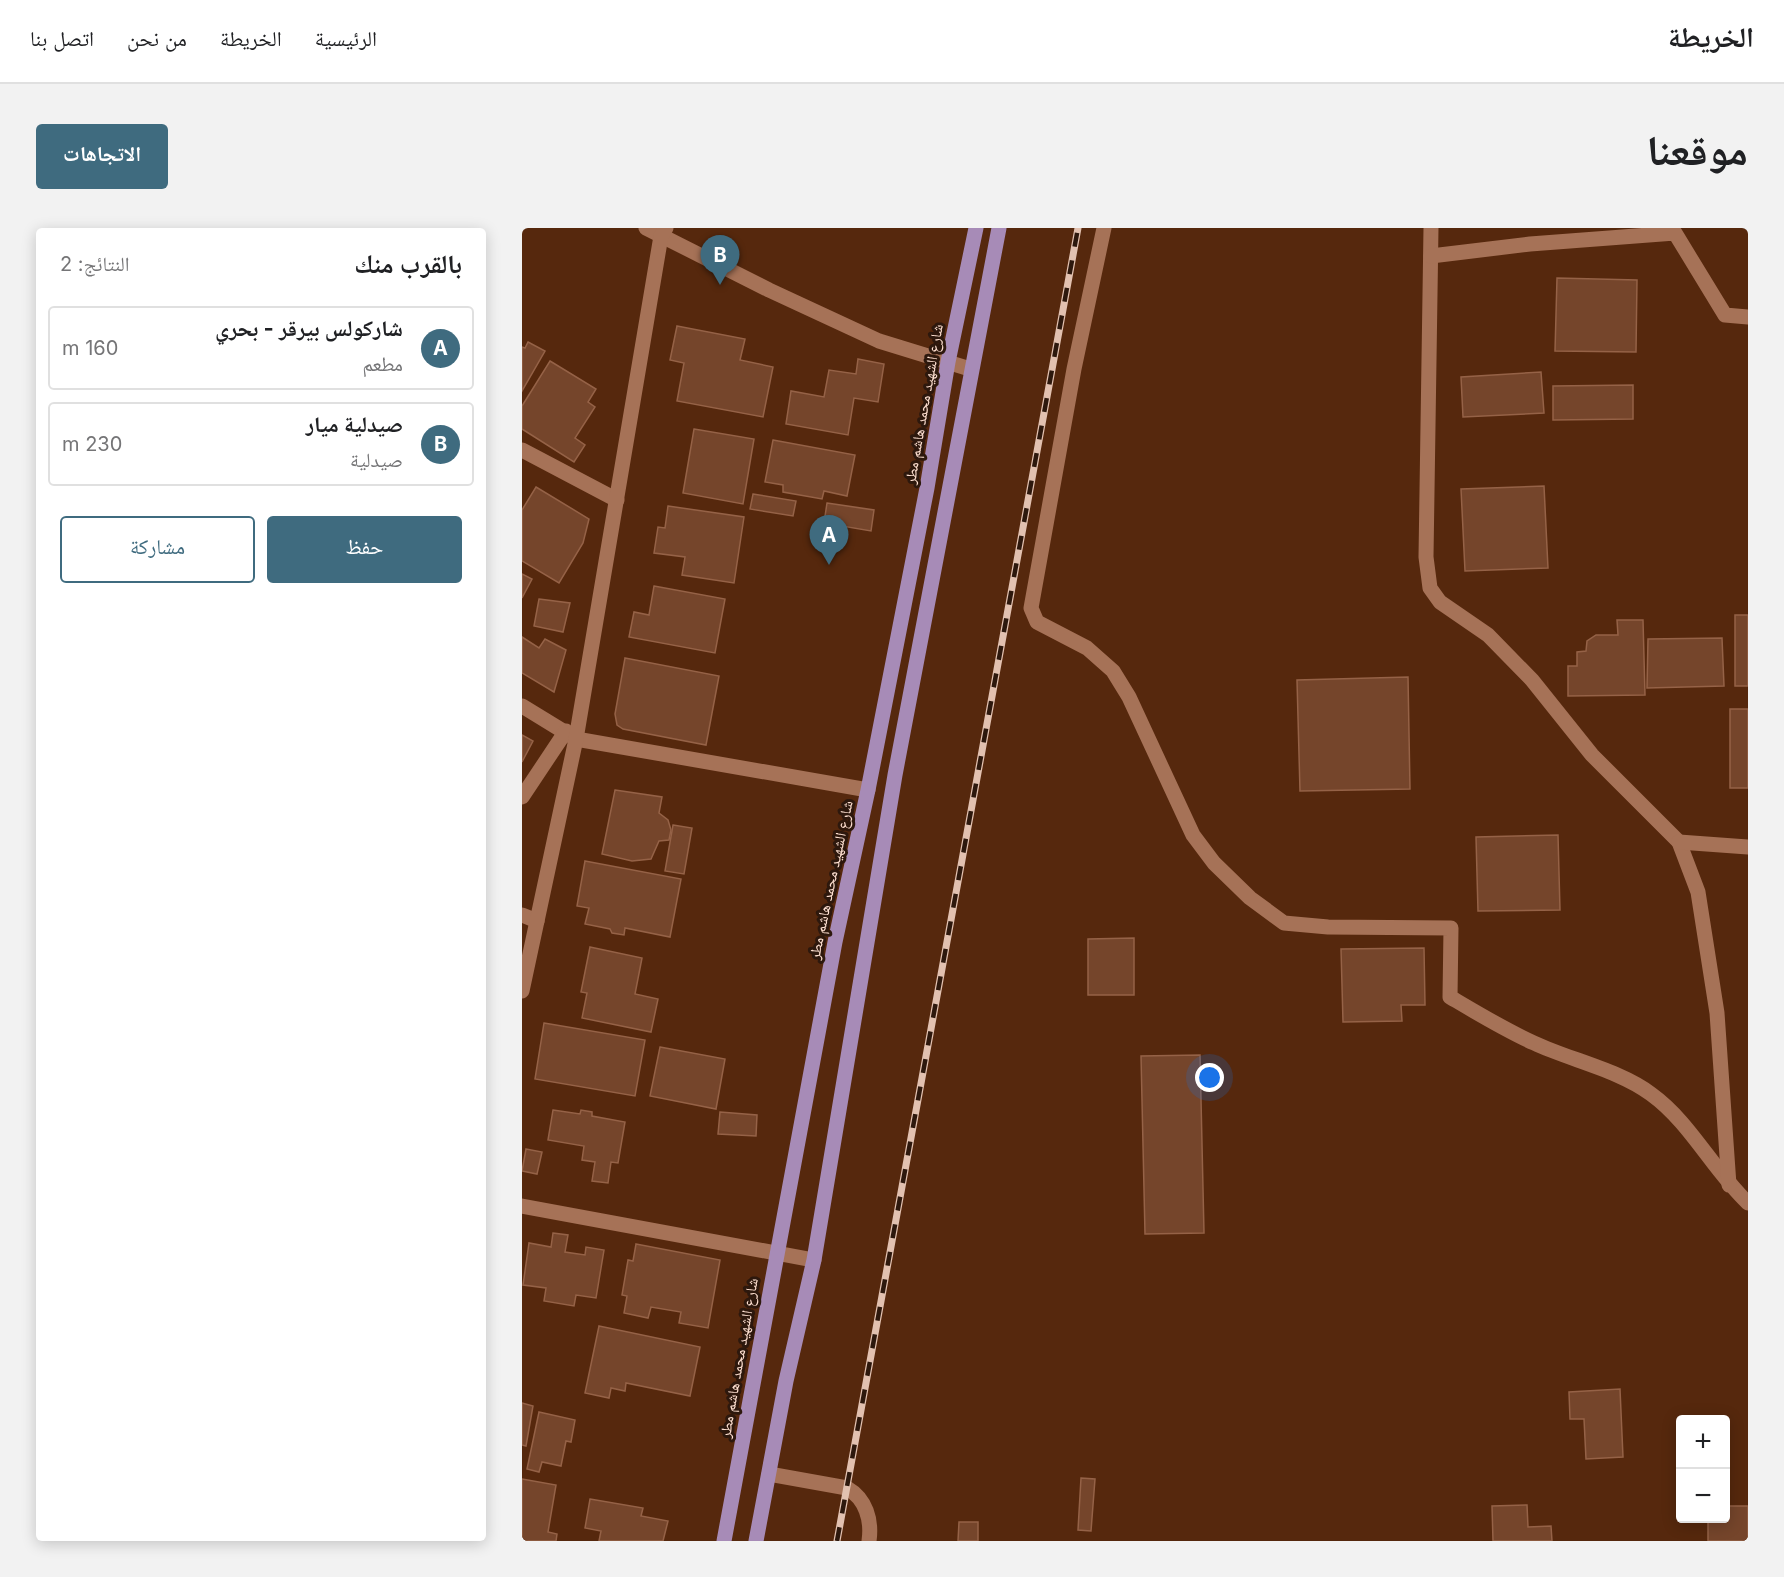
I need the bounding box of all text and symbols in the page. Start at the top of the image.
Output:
text: الخريطة [1668,20,1754,54]
text: اتصل بنا [30,26,94,51]
text: من نحن [127,26,187,51]
text: الخريطة [220,26,282,51]
text: الرئيسية [315,26,377,51]
button: الاتجاهات [36,124,168,189]
text: موقعنا [1647,124,1748,175]
pin: B [700,236,740,285]
text: بالقرب منك [354,248,462,279]
text: النتائج: 2 [60,252,130,276]
text: شاركولس بيرقر - بحري [215,315,403,341]
street label: شارع الشهيد محمد هاشم مطر [900,322,948,486]
text: 160 m [62,336,118,360]
text: A [433,336,448,360]
text: مطعم [362,352,403,376]
text: صيدلية ميار [306,411,403,437]
text: 230 m [62,432,122,456]
text: B [434,432,447,456]
text: صيدلية [350,448,403,472]
button: مشاركة [60,516,255,583]
button: حفظ [267,516,462,583]
pin: A [810,516,848,565]
street label: شارع الشهيد محمد هاشم مطر [804,799,858,962]
your location [1195,1063,1224,1092]
street label: شارع الشهيد محمد هاشم مطر [715,1276,763,1440]
map controls [1676,1415,1730,1523]
button: + [1676,1415,1730,1469]
button: − [1676,1469,1730,1523]

